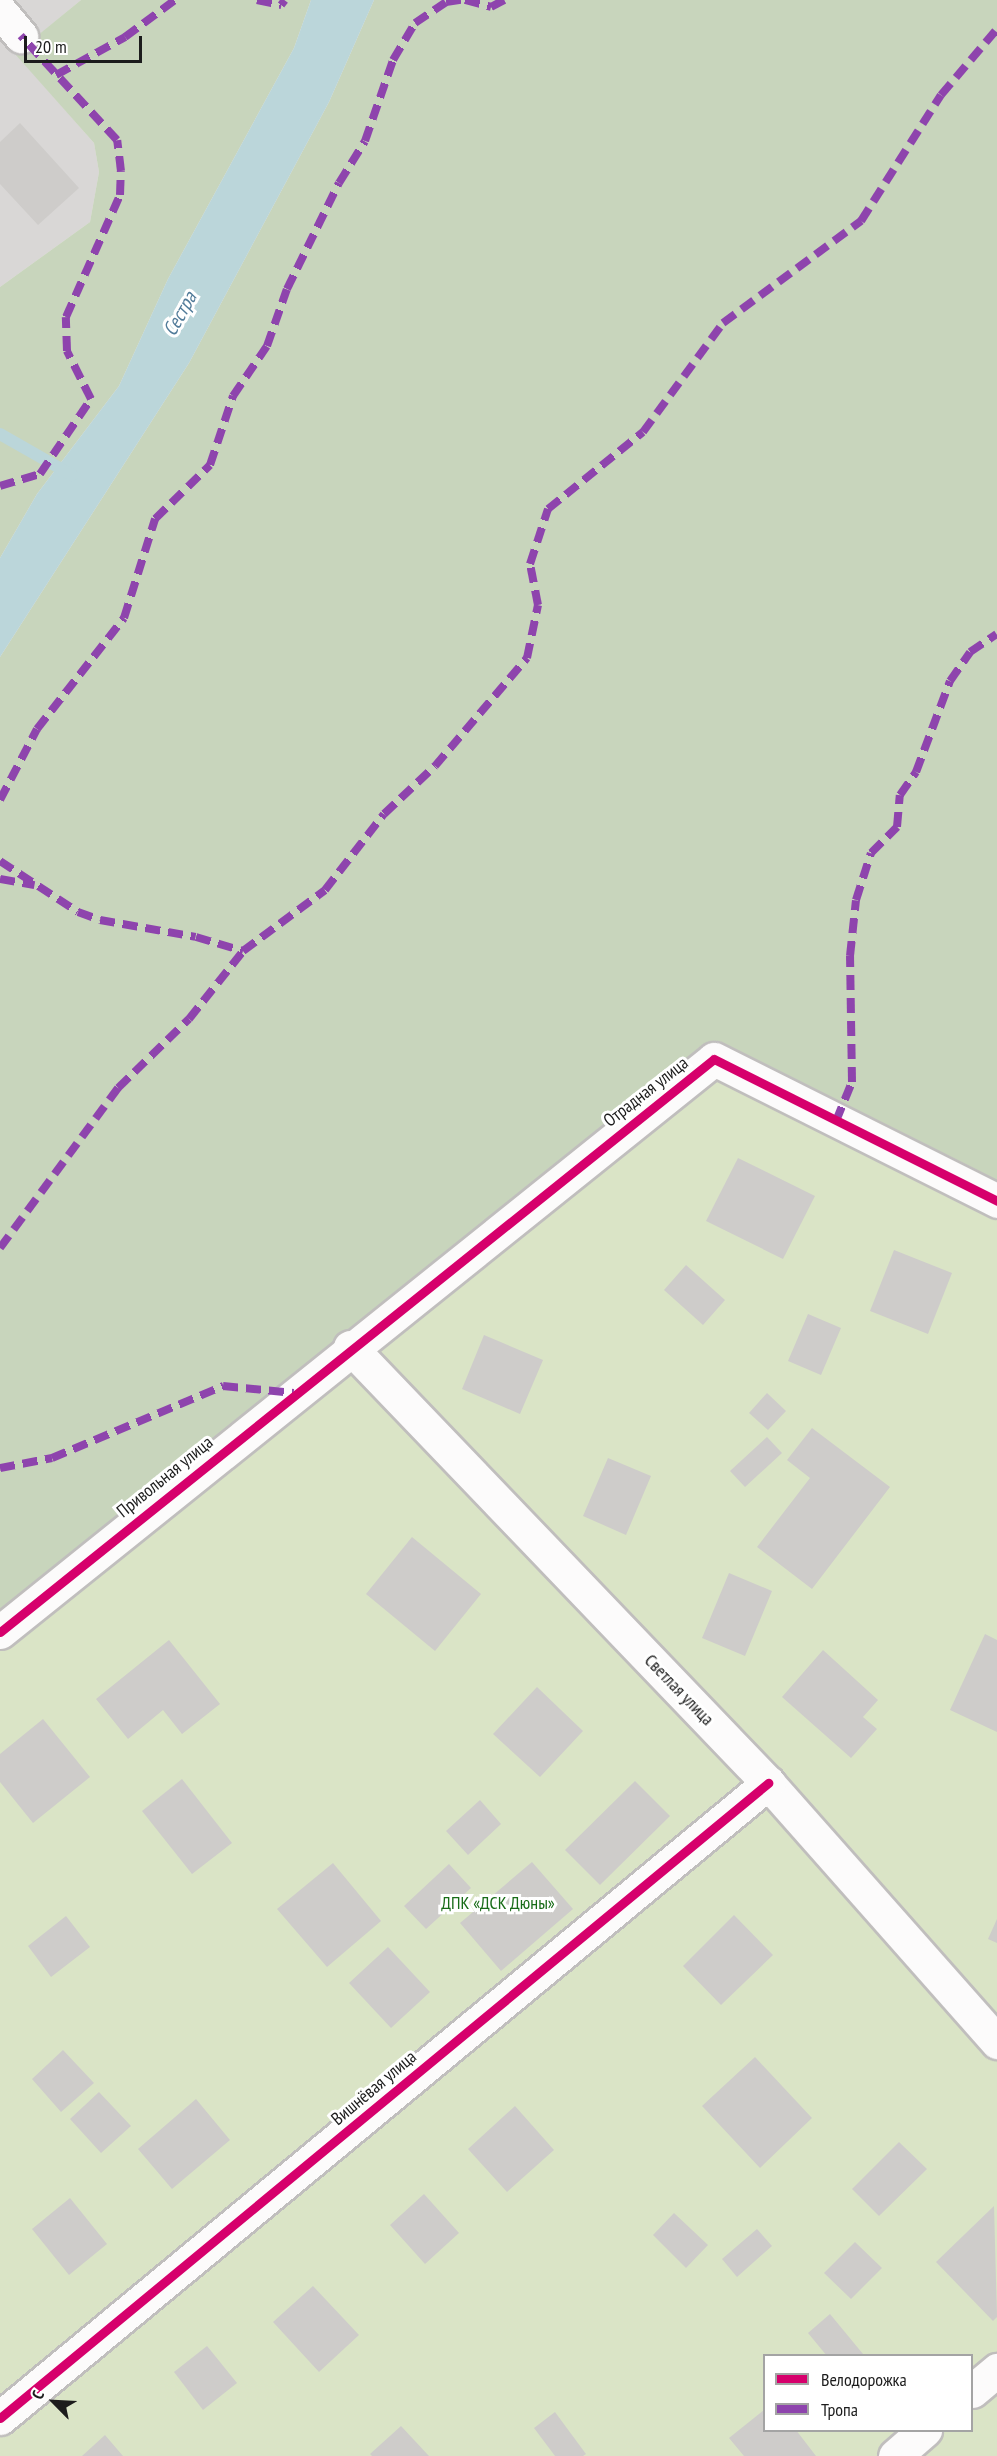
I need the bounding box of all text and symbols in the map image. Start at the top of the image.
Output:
scale bar [27,24,146,62]
text: 20 m [35,35,67,58]
water label: Сестра [158,288,202,340]
street label: Отрадная улица [599,1052,693,1132]
street label: Привольная улица [113,1432,217,1522]
street label: Светлая улица [640,1650,718,1730]
park label: ДПК «ДСК Дюны» [441,1892,555,1914]
street label: Вишнёвая улица [327,2046,421,2130]
legend [763,2354,973,2432]
text: Велодорожка [821,2368,907,2391]
north arrow [24,2372,84,2432]
text: С [27,2387,48,2402]
text: Тропа [821,2398,858,2421]

